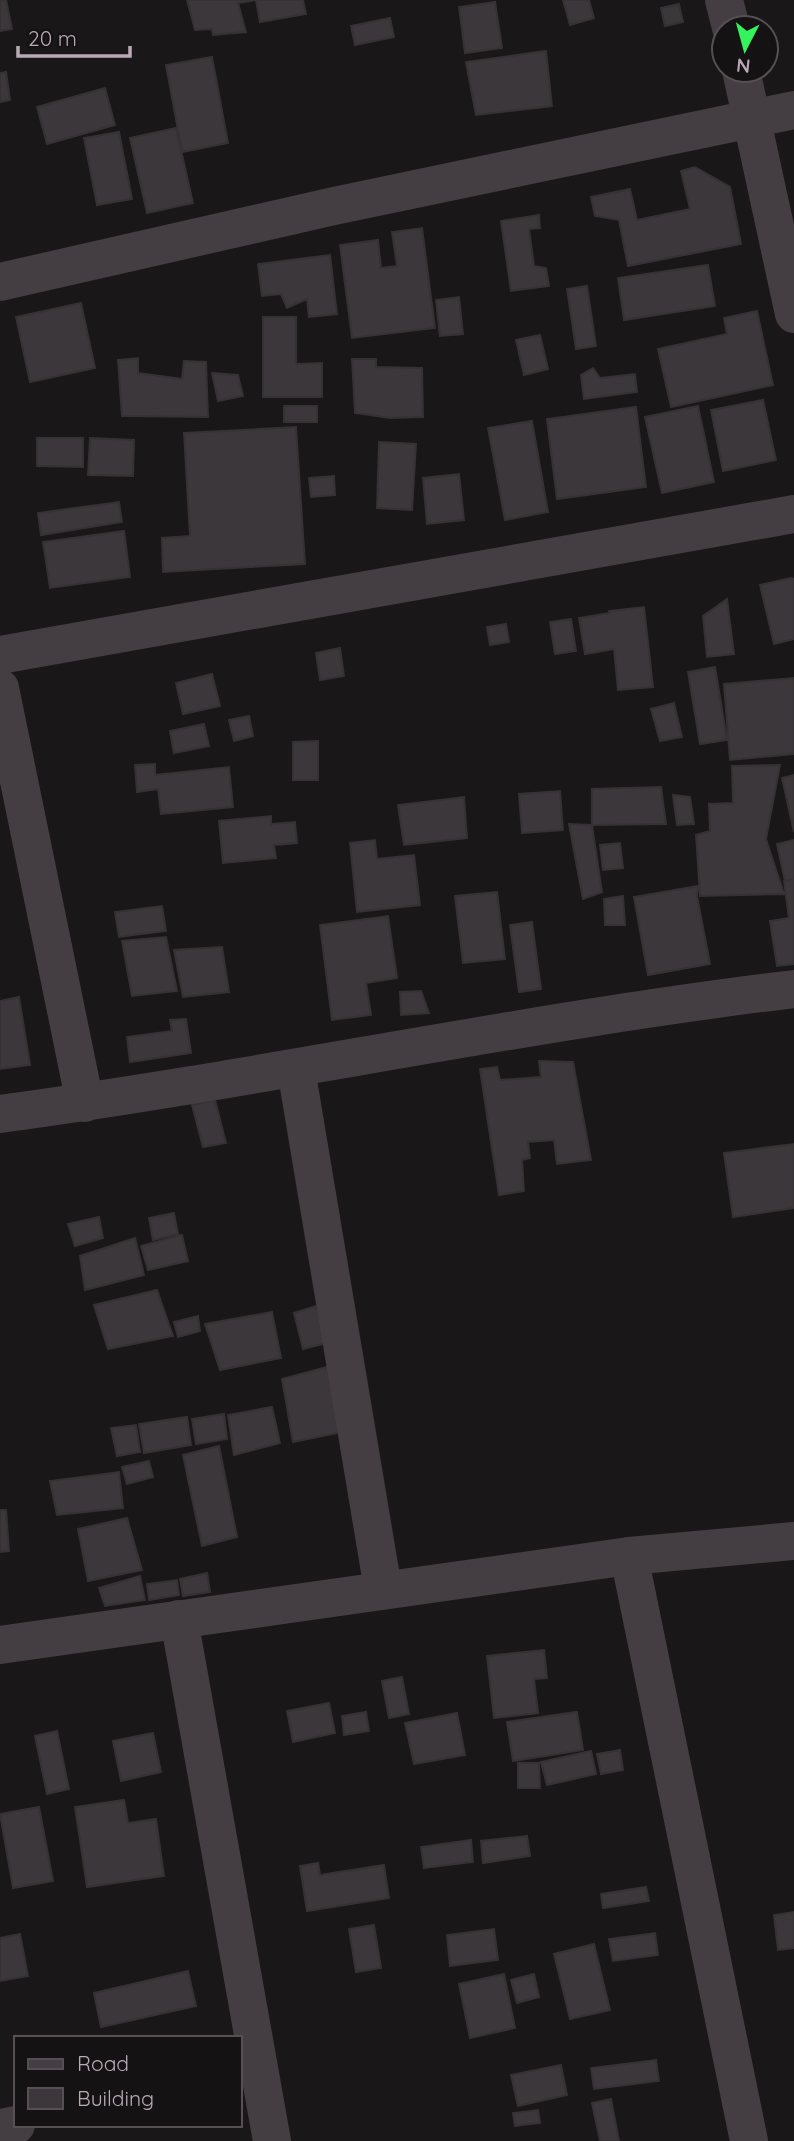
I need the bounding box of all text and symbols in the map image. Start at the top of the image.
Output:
scale bar [18,14,130,58]
north arrow [710,14,780,84]
text: 20 m [28,25,77,51]
text: N [735,53,751,79]
legend [14,2036,242,2127]
text: Road [77,2050,129,2076]
text: Building [77,2085,154,2111]

